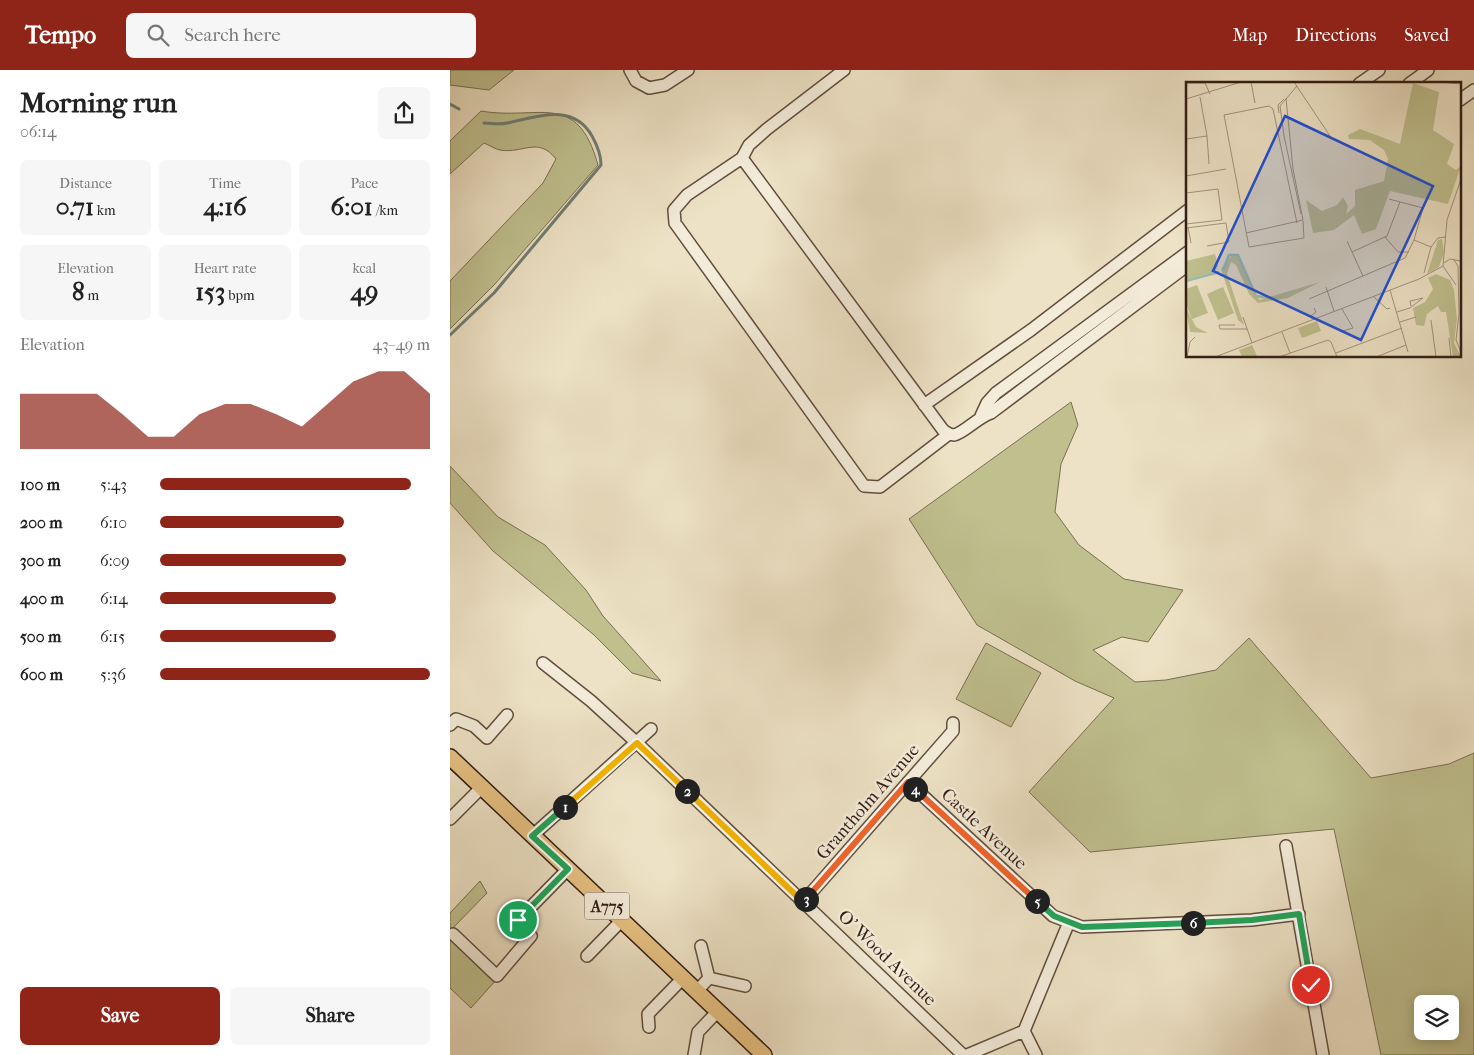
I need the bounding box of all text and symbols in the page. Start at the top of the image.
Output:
search box [126,13,476,58]
text: Tempo [25,21,96,49]
icon: search [144,21,172,49]
text: Search here [184,24,281,46]
text: Map [1233,25,1267,46]
text: Directions [1295,25,1376,46]
text: Saved [1404,25,1449,46]
inset map [1186,82,1462,358]
text: Morning run [20,86,177,119]
button: share [378,87,430,139]
text: 06:14 [20,122,57,141]
text: Distance [59,175,112,192]
text: Time [209,175,241,192]
text: Pace [350,175,378,192]
text: 0.71 [56,192,94,221]
text: 4:16 [203,192,247,221]
text: 6:01 [331,192,373,221]
text: km [94,202,116,219]
text: /km [373,202,398,219]
text: Elevation [57,260,114,277]
text: Heart rate [194,260,256,277]
text: kcal [353,260,376,277]
text: 8 [72,277,85,306]
text: 153 [195,277,225,306]
text: 49 [350,277,378,306]
text: m [85,287,99,304]
text: bpm [225,287,255,304]
text: Elevation [20,335,85,354]
text: 43–49 m [372,335,430,354]
text: 100 m [20,475,60,494]
text: 5:43 [100,475,127,494]
text: 200 m [20,513,63,532]
text: 6:10 [100,513,127,532]
text: 300 m [20,551,61,570]
text: 6:09 [100,551,130,570]
text: 400 m [20,589,64,608]
text: 6:14 [100,589,128,608]
text: 500 m [20,627,61,646]
text: 6:15 [100,627,125,646]
text: 600 m [20,665,63,684]
text: 5:36 [100,665,126,684]
street label: Grantholm Avenue [812,740,924,864]
pin: 4 [902,776,928,802]
pin: 2 [674,778,700,804]
text: 4 [911,781,920,798]
text: 2 [684,783,691,800]
street label: Castle Avenue [937,784,1031,874]
pin: 1 [552,794,578,820]
text: 1 [563,799,568,816]
pin: 3 [794,886,818,912]
pin: 5 [1024,888,1050,914]
text: 3 [804,891,809,908]
road number: A775 [584,892,630,919]
text: 5 [1034,893,1041,910]
pin [497,899,539,941]
icon: arrive [504,906,532,934]
street label: O' Wood Avenue [834,906,941,1010]
pin: 6 [1180,910,1206,936]
text: 6 [1190,915,1197,932]
pin [1290,964,1332,1006]
icon: check [1297,971,1325,999]
button: Save [20,987,220,1045]
button: Share [230,987,430,1045]
map controls [1414,995,1459,1040]
button: layers [1414,995,1459,1040]

